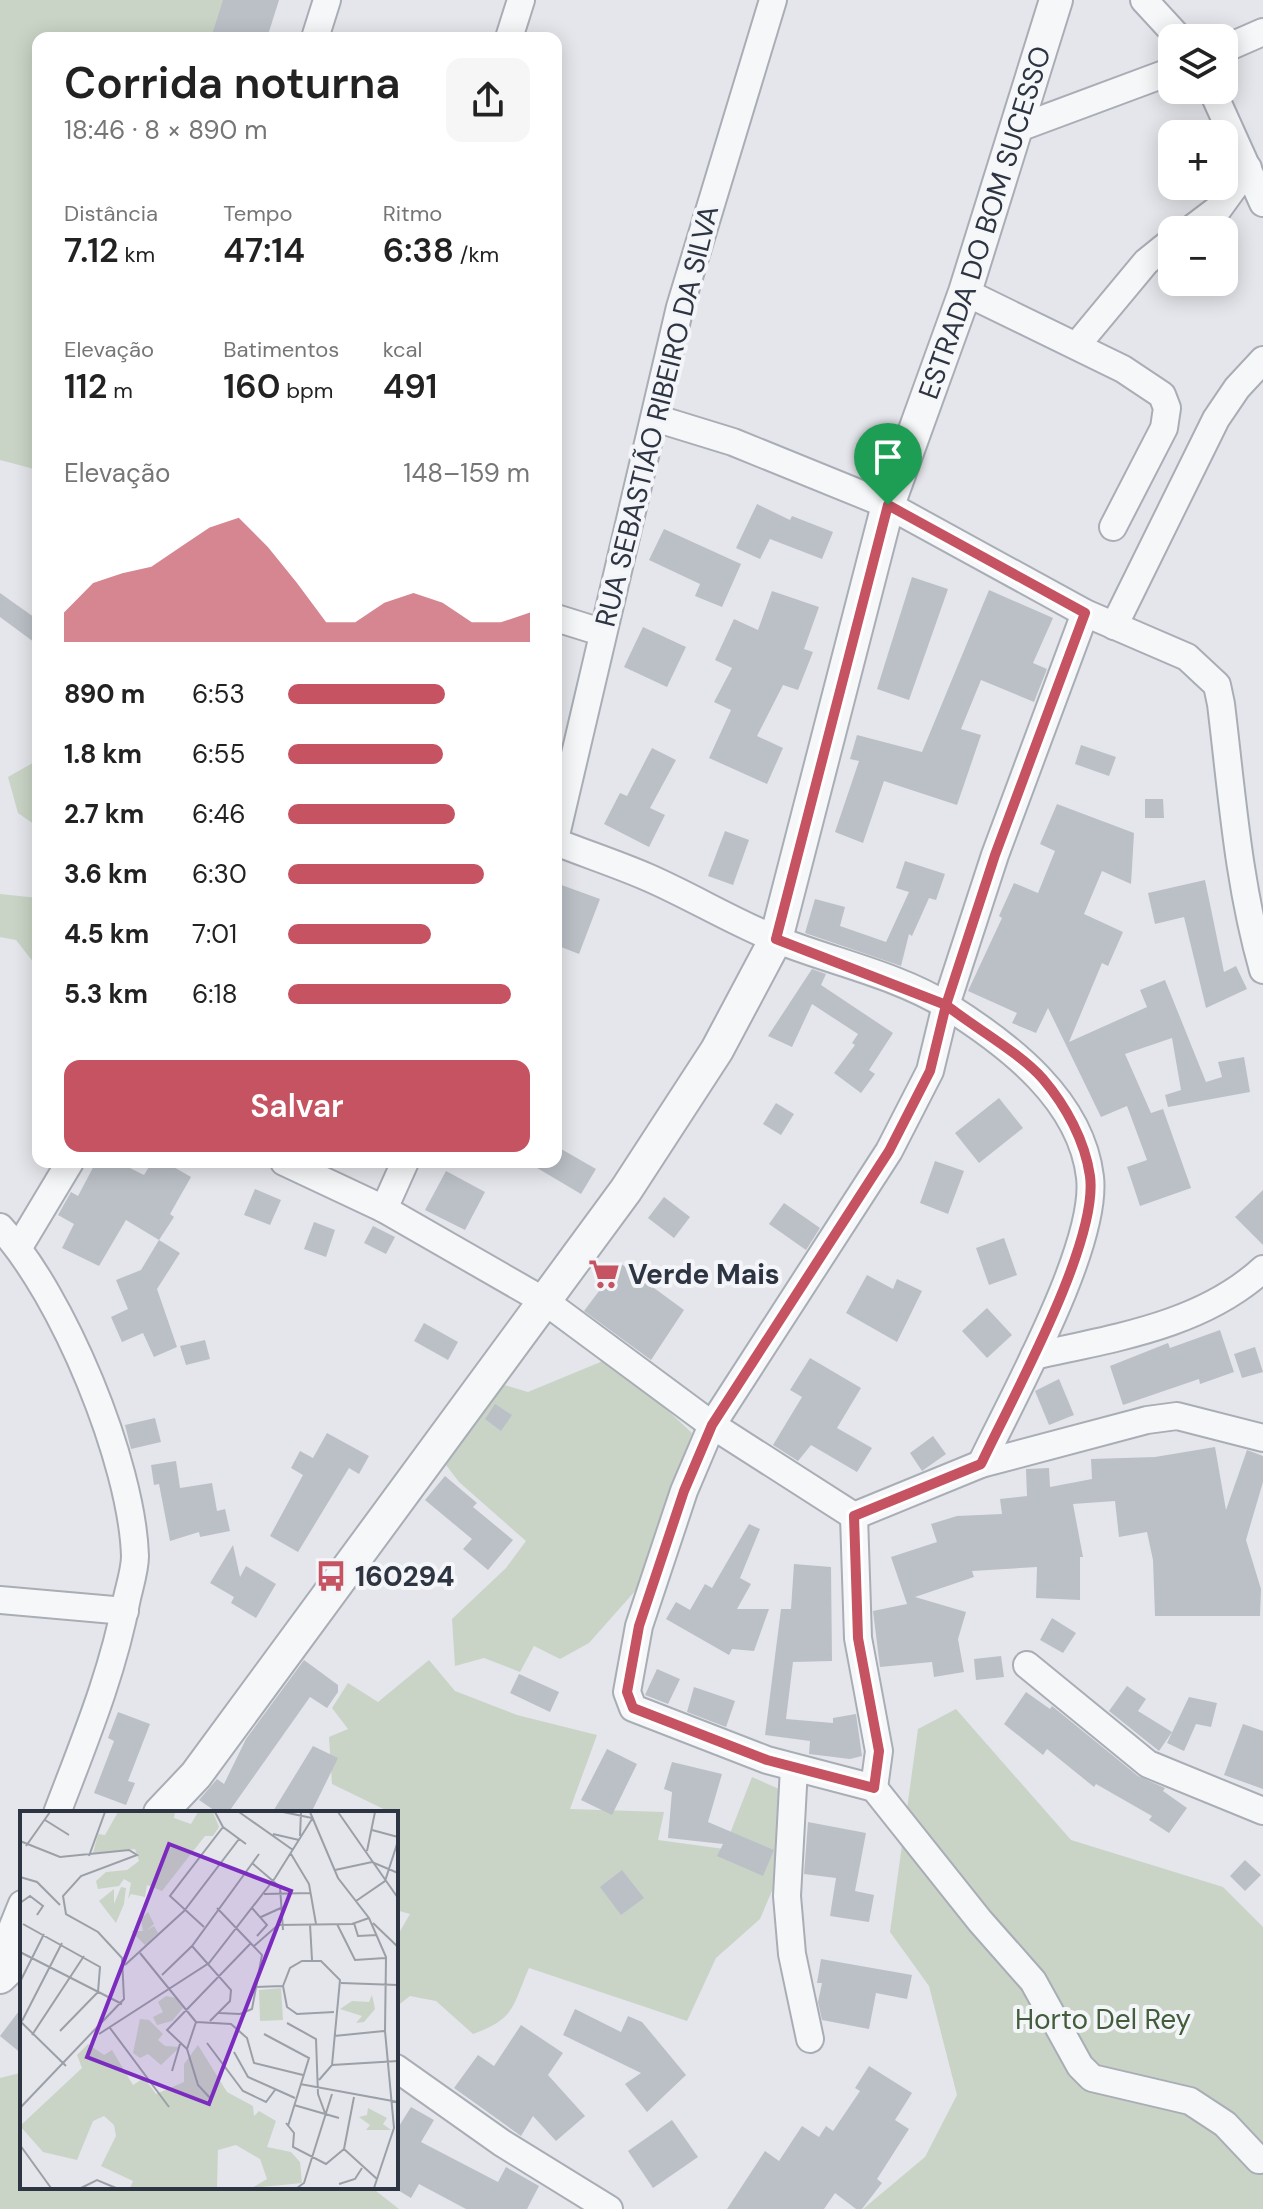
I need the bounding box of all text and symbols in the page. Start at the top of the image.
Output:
map controls [1158,24,1238,296]
button: layers [1158,24,1238,104]
street label: ESTRADA DO BOM SUCESSO [909,41,1059,404]
text: Corrida noturna [64,54,401,112]
button: share [446,58,530,142]
text: 18:46 · 8 × 890 m [64,113,267,147]
button: + [1158,120,1238,200]
text: Distância [64,199,158,228]
text: Tempo [223,199,293,228]
text: Ritmo [383,199,442,228]
street label: RUA SEBASTIÃO RIBEIRO DA SILVA [587,202,727,630]
button: − [1158,216,1238,296]
text: 7.12 [64,228,119,273]
text: 47:14 [223,228,305,273]
text: 6:38 [383,228,454,273]
text: km [119,240,155,269]
text: /km [454,240,499,269]
text: Elevação [64,335,154,364]
text: Batimentos [223,335,339,364]
text: kcal [383,335,422,364]
text: 112 [64,364,107,409]
text: 160 [223,364,280,409]
text: 491 [383,364,437,409]
text: m [107,376,133,405]
text: bpm [280,376,333,405]
pin [854,423,922,505]
icon: arrive [866,435,910,479]
text: Elevação [64,456,170,490]
text: 148–159 m [403,456,530,490]
text: 890 m [64,677,145,711]
text: 6:53 [192,677,245,711]
text: 1.8 km [64,737,142,771]
text: 6:55 [192,737,245,771]
text: 2.7 km [64,797,144,831]
text: 6:46 [192,797,246,831]
text: 3.6 km [64,857,148,891]
text: 6:30 [192,857,247,891]
text: 4.5 km [64,917,149,951]
text: 7:01 [192,917,237,951]
text: 5.3 km [64,977,148,1011]
text: 6:18 [192,977,238,1011]
button: Salvar [64,1060,530,1152]
place label: Verde Mais [628,1256,780,1293]
supermarket icon: Verde Mais [587,1257,621,1291]
place label: 160294 [355,1558,455,1595]
bus stop icon: 160294 [314,1559,348,1593]
inset map [20,1811,398,2189]
park label: Horto Del Rey [1015,2001,1191,2038]

